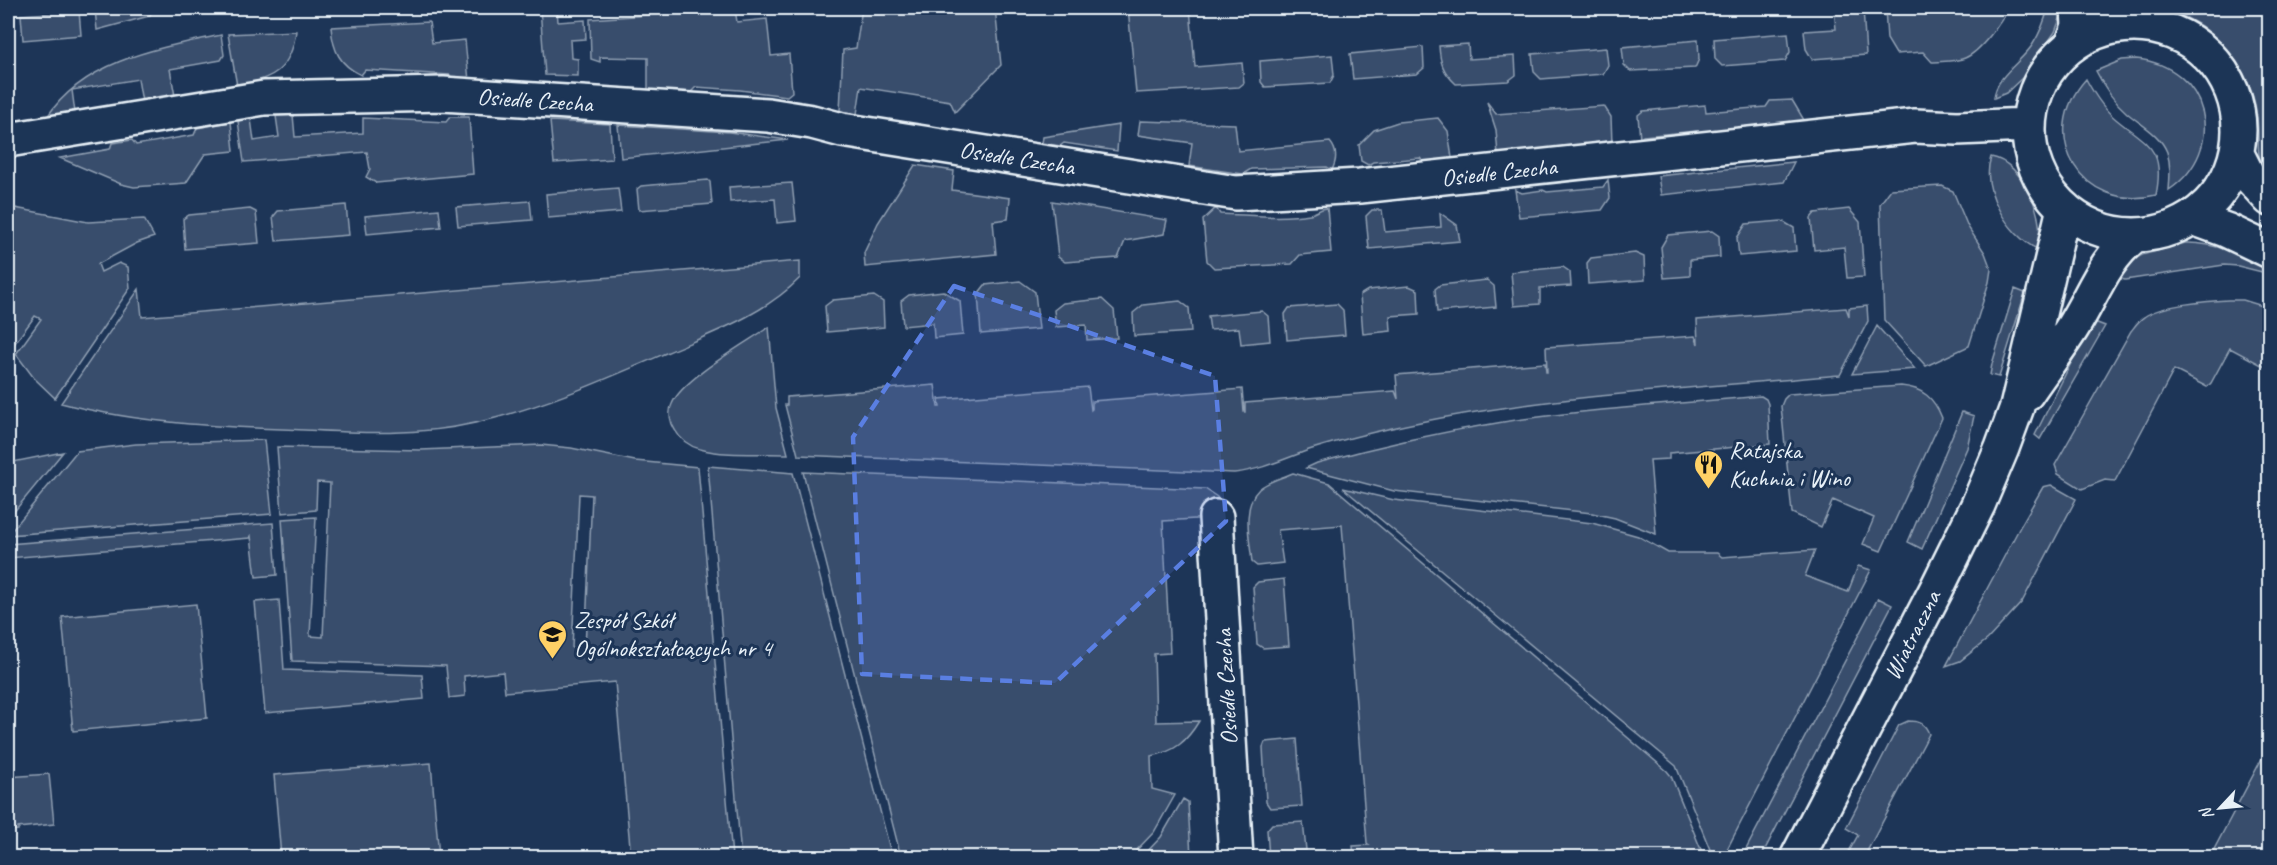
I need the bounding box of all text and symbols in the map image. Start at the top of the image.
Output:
street label: Osiedle Czecha [476,81,595,119]
street label: Osiedle Czecha [957,134,1078,182]
street label: Osiedle Czecha [1440,151,1560,193]
place label: Ratajska Kuchnia i Wino [1729,435,1852,493]
restaurant icon: Ratajska Kuchnia i Wino [1692,448,1724,490]
street label: Wiatraczna [1877,584,1948,685]
place label: Zespół Szkół Ogólnokształcących nr 4 [574,605,774,663]
school or university icon: Zespół Szkół Ogólnokształcących nr 4 [537,618,569,660]
street label: Osiedle Czecha [1208,627,1244,746]
north arrow [2190,778,2250,838]
text: N [2195,803,2219,823]

